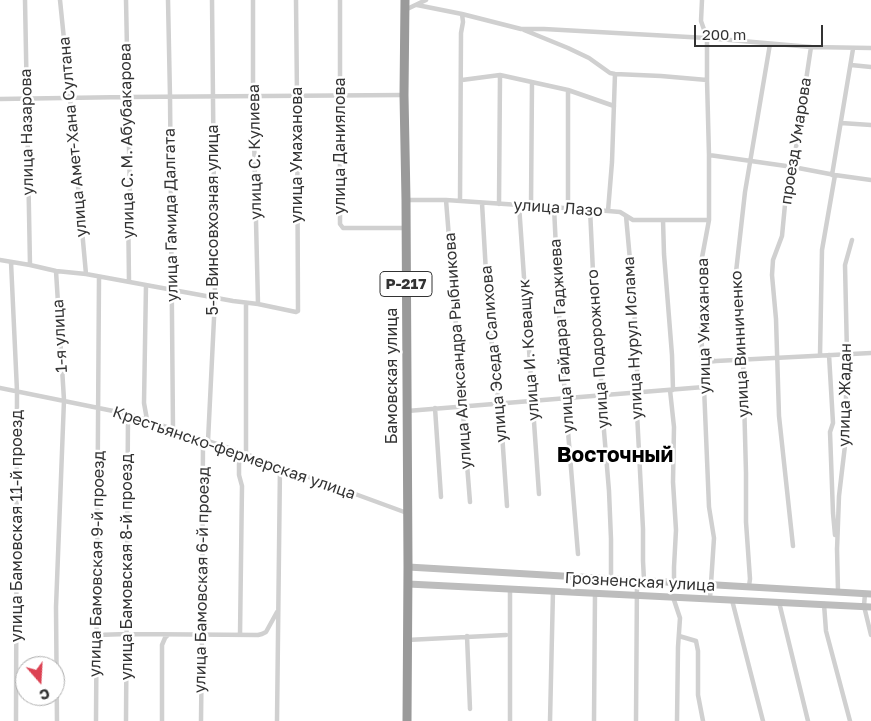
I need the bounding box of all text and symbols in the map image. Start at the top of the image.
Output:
scale bar [696,15,825,47]
text: 200 m [702,25,746,43]
street label: улица Амет-Хана Султана [55,36,91,238]
street label: улица С. М. Абубакарова [116,43,138,239]
street label: улица Назарова [16,68,38,196]
street label: проезд Умарова [776,76,816,206]
street label: улица Даниялова [330,77,350,215]
street label: улица С. Кулиева [244,84,266,220]
street label: улица Умаханова [287,87,307,223]
street label: 5-я Винсовхозная улица [203,124,223,316]
street label: улица Гамида Далгата [160,128,182,302]
street label: улица Лазо [513,195,603,221]
street label: улица Александра Рыбникова [440,232,476,470]
street label: улица Гайдара Гаджиева [546,238,578,434]
street label: улица Нурул Ислама [619,256,647,420]
street label: улица Умаханова [693,258,715,394]
street label: улица Эседа Салихова [477,265,511,443]
street label: улица Подорожного [583,269,613,429]
street label: улица Винниченко [727,270,753,418]
road number: Р-217 [380,272,432,296]
street label: улица И. Коващук [514,279,544,421]
street label: 1-я улица [48,299,72,373]
street label: Бамовская улица [382,308,402,444]
street label: улица Жадан [834,343,856,447]
street label: Крестьянско-фермерская улица [110,402,358,504]
street label: улица Бамовская 11-й проезд [7,410,27,642]
district label: Восточный [557,442,673,468]
street label: улица Бамовская 9-й проезд [85,451,109,677]
street label: улица Бамовская 8-й проезд [117,454,137,680]
street label: улица Бамовская 6-й проезд [190,467,214,693]
street label: Грозненская улица [564,568,716,596]
north arrow [15,656,65,706]
text: С [37,685,52,704]

